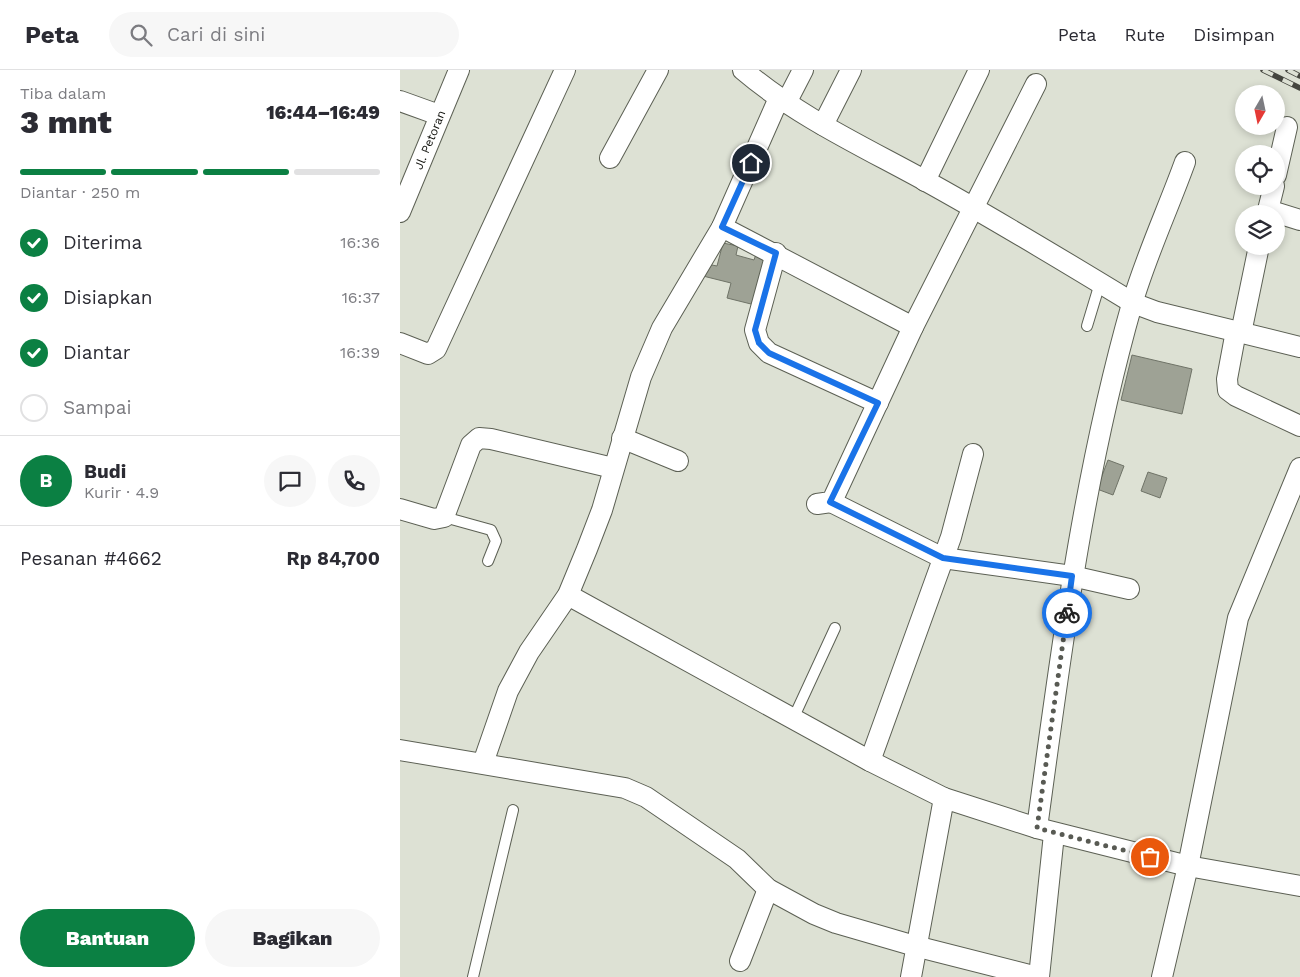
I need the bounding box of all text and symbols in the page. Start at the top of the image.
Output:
search box [109,12,459,57]
text: Peta [25,21,79,49]
icon: search [127,21,155,49]
text: Cari di sini [167,23,265,46]
text: Peta [1058,24,1096,45]
text: Rute [1124,24,1165,45]
text: Disimpan [1193,24,1275,45]
text: Tiba dalam [20,84,106,103]
north arrow [1235,85,1285,135]
map controls [1235,85,1285,255]
text: 16:44–16:49 [266,101,380,124]
text: 3 mnt [20,103,112,141]
street label: Jl. Petoran [411,108,448,172]
pin [730,142,772,184]
button: locate [1235,145,1285,195]
icon: home [737,149,765,177]
text: Diantar · 250 m [20,183,140,202]
button: layers [1235,205,1285,255]
icon: check [20,229,48,257]
text: Diterima [63,231,142,254]
text: 16:36 [340,233,380,252]
icon: check [20,284,48,312]
text: Disiapkan [63,286,153,309]
text: 16:37 [342,288,380,307]
icon: check [20,339,48,367]
text: Diantar [63,341,131,364]
text: 16:39 [340,343,380,362]
text: Sampai [63,396,132,419]
button: chat [264,455,316,507]
button: phone [328,455,380,507]
text: Budi [84,460,126,483]
text: B [40,469,53,492]
text: Kurir · 4.9 [84,483,159,502]
text: Pesanan #4662 [20,547,162,570]
text: Rp 84,700 [287,547,380,570]
courier [1042,588,1092,638]
icon: bike [1053,599,1081,627]
pin [1129,836,1171,878]
icon: bag [1136,843,1164,871]
button: Bantuan [20,909,195,967]
button: Bagikan [205,909,380,967]

